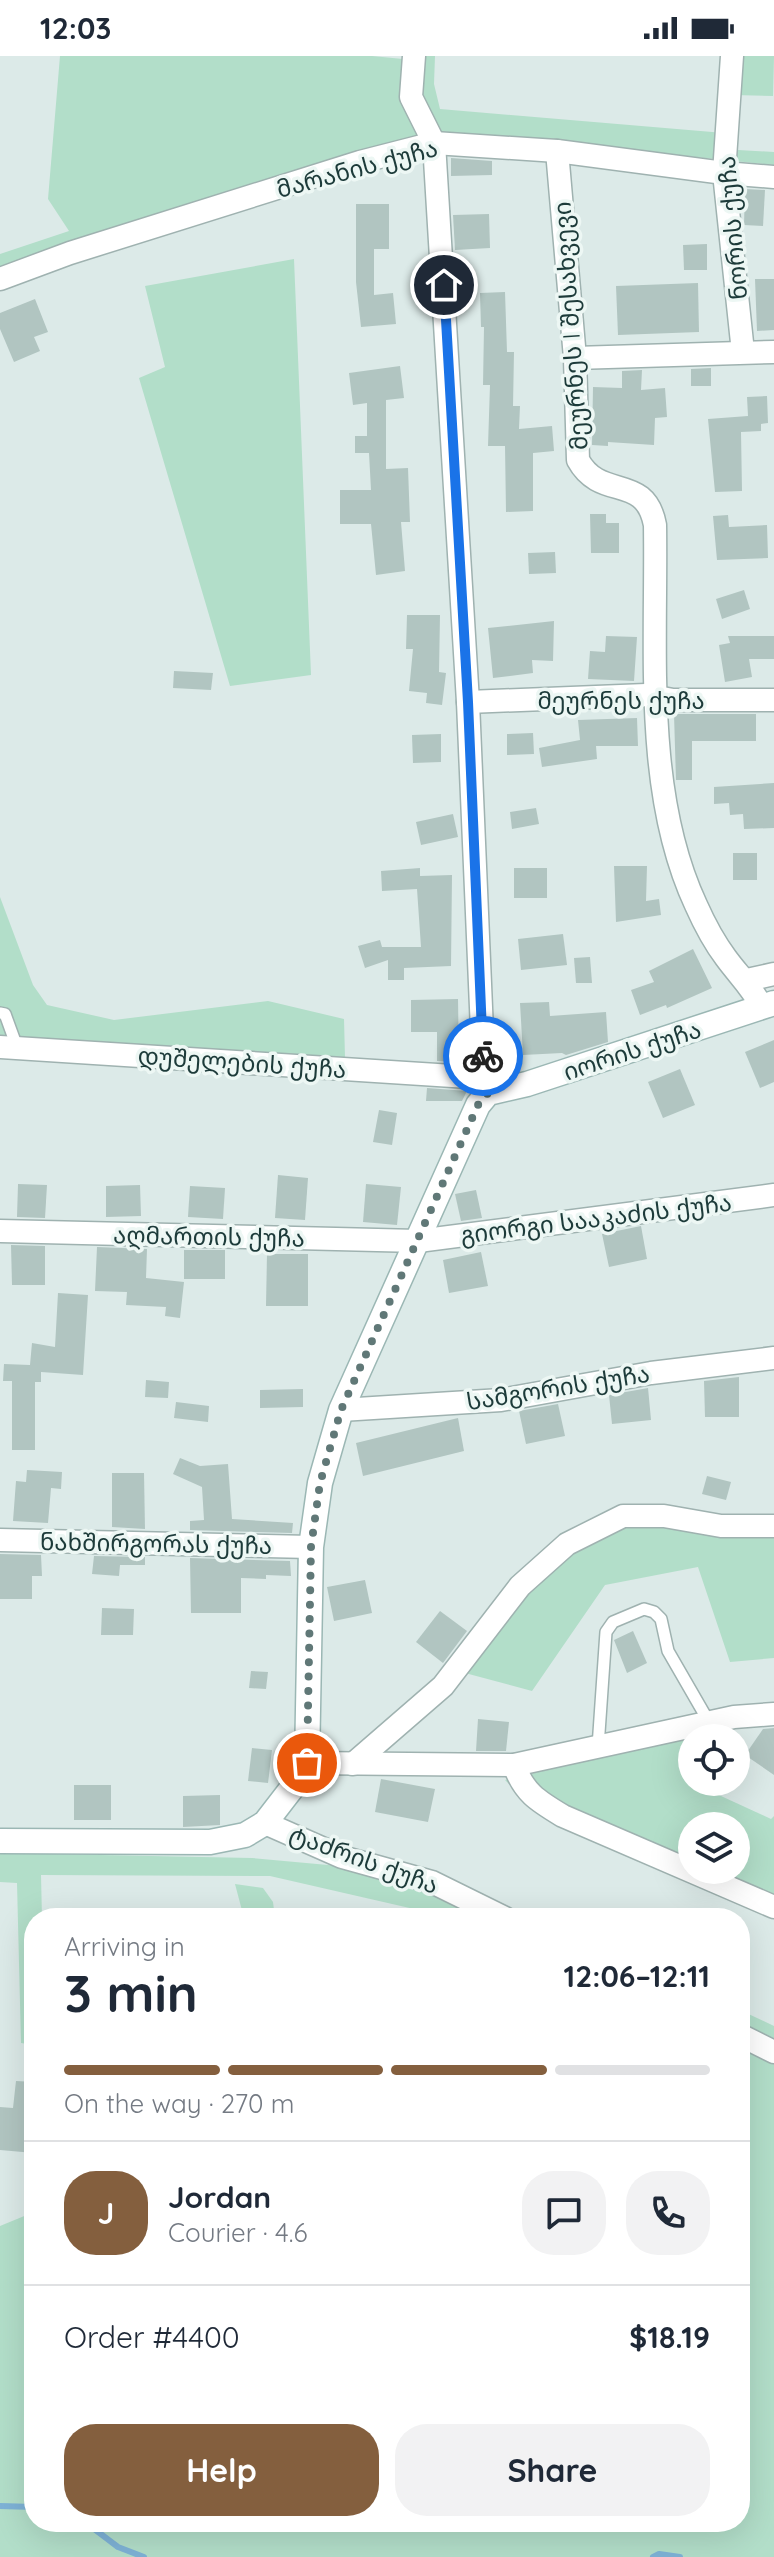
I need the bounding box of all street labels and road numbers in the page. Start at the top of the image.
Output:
street label: მარანის ქუჩა [273,132,441,204]
street label: ნორის ქუჩა [711,155,753,301]
street label: მეურნეს I შესახვევი [546,201,594,451]
street label: მეურნეს ქუჩა [537,685,705,715]
street label: იორის ქუჩა [559,1014,705,1086]
street label: დუშელების ქუჩა [137,1040,347,1084]
street label: გიორგი სააკაძის ქუჩა [459,1186,733,1250]
street label: აღმართის ქუჩა [113,1219,305,1254]
street label: სამგორის ქუჩა [464,1358,652,1416]
street label: ნახშირგორას ქუჩა [40,1526,272,1560]
street label: ტაძრის ქუჩა [285,1818,443,1900]

